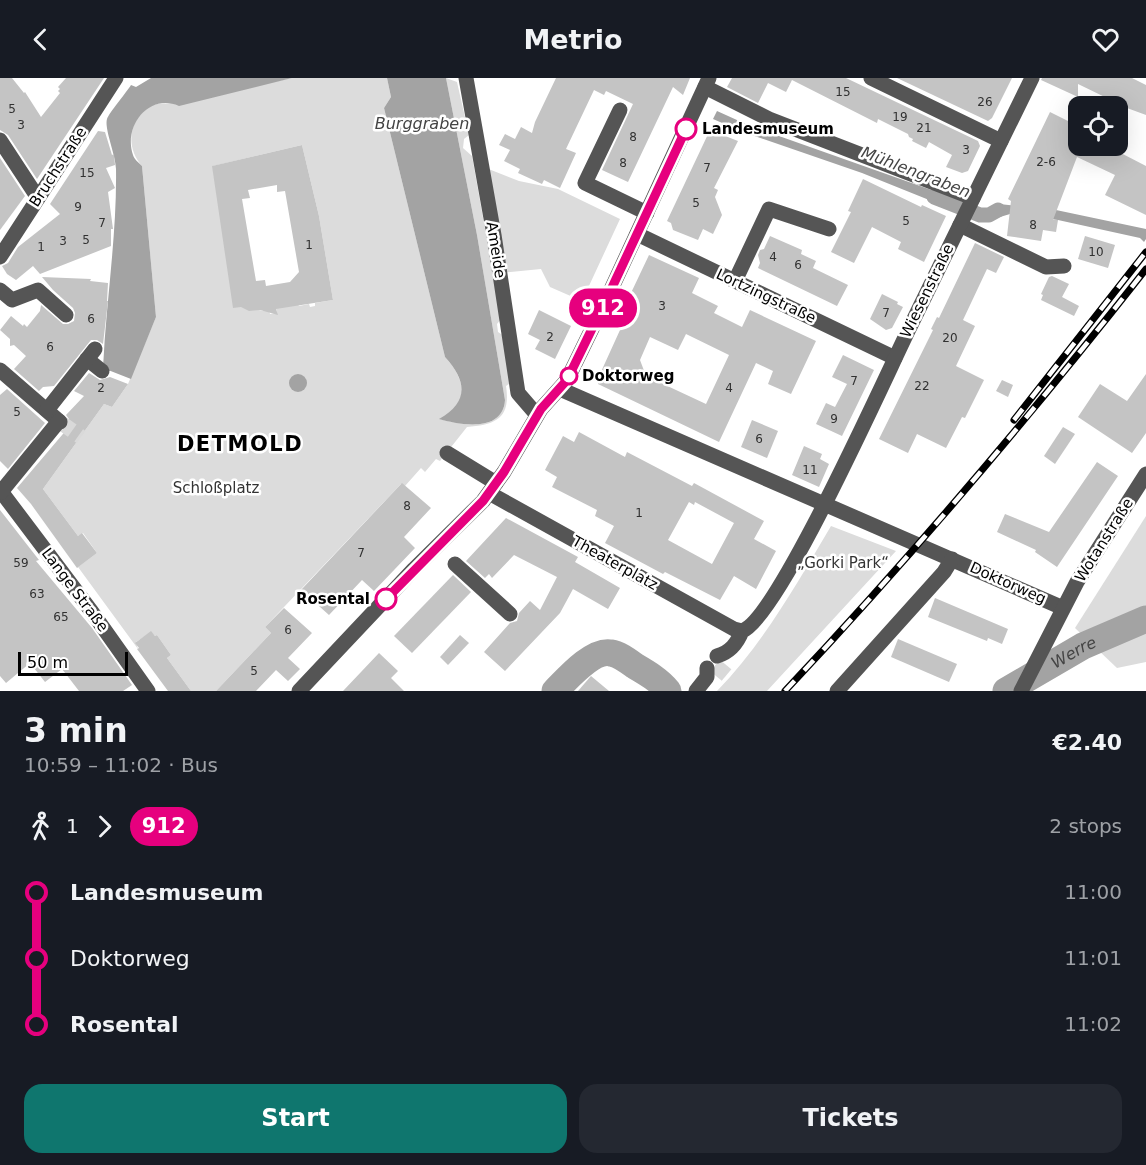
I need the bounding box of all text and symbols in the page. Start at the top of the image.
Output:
icon: back [24,23,57,56]
icon: heart [1089,23,1122,56]
text: Metrio [523,24,623,55]
house number: 15 [835,85,851,99]
house number: 26 [977,95,993,109]
map controls [1068,96,1128,156]
button: locate [1068,96,1128,156]
house number: 5 [8,102,16,116]
house number: 19 [892,110,908,124]
water label: Burggraben [375,114,469,133]
house number: 3 [17,118,25,132]
marker: Landesmuseum [675,118,697,140]
place label: Landesmuseum [702,120,834,138]
house number: 21 [916,121,932,135]
street label: Bruchstraße [26,124,90,210]
house number: 8 [629,130,637,144]
water label: Mühlengraben [859,142,973,202]
house number: 3 [962,143,970,157]
house number: 2-6 [1036,155,1056,169]
house number: 8 [619,156,627,170]
house number: 7 [703,161,711,175]
house number: 15 [79,166,95,180]
house number: 5 [692,196,700,210]
house number: 9 [74,200,82,214]
house number: 5 [902,214,910,228]
house number: 7 [98,216,106,230]
house number: 8 [1029,218,1037,232]
street label: Ameide [483,220,509,280]
house number: 5 [82,233,90,247]
house number: 3 [59,234,67,248]
house number: 1 [305,238,313,252]
house number: 1 [37,240,45,254]
street label: Wiesenstraße [897,241,957,341]
house number: 10 [1088,245,1104,259]
house number: 4 [769,250,777,264]
house number: 6 [794,258,802,272]
street label: Lortzingstraße [713,265,819,327]
line badge: 912 [568,288,638,328]
text: 912 [581,296,625,320]
house number: 3 [658,299,666,313]
house number: 7 [882,306,890,320]
house number: 6 [87,312,95,326]
house number: 2 [546,330,554,344]
house number: 20 [942,331,958,345]
house number: 6 [46,340,54,354]
marker: Doktorweg [560,367,578,385]
place label: Doktorweg [582,367,674,385]
house number: 7 [850,374,858,388]
house number: 22 [914,379,930,393]
house number: 2 [97,381,105,395]
house number: 4 [725,381,733,395]
house number: 5 [13,405,21,419]
house number: 9 [830,412,838,426]
district label: DETMOLD [177,432,303,456]
house number: 6 [755,432,763,446]
house number: 11 [802,463,818,477]
park label: Schloßplatz [173,479,259,497]
street label: Wotanstraße [1071,495,1137,585]
house number: 8 [403,499,411,513]
house number: 1 [635,506,643,520]
street label: Theaterplatz [568,532,661,594]
street label: Lange Straße [38,545,112,635]
house number: 7 [357,546,365,560]
park label: „Gorki Park“ [797,554,889,572]
house number: 59 [13,556,29,570]
street label: Doktorweg [967,558,1049,608]
house number: 63 [29,587,45,601]
marker: Rosental [375,588,397,610]
place label: Rosental [296,590,370,608]
house number: 65 [53,610,69,624]
house number: 6 [284,623,292,637]
water label: Werre [1048,632,1099,672]
scale bar [18,649,128,676]
text: 50 m [27,653,68,672]
house number: 5 [250,664,258,678]
text: 3 min [24,711,128,750]
text: €2.40 [1052,730,1122,755]
text: 10:59 – 11:02 · Bus [24,753,218,777]
icon: walk [24,810,57,843]
icon: forward [88,810,121,843]
text: 1 [66,814,79,838]
text: 912 [142,814,186,838]
text: 2 stops [1049,814,1122,838]
text: Landesmuseum [70,880,263,905]
text: 11:00 [1064,880,1122,904]
text: Doktorweg [70,946,190,971]
text: 11:01 [1064,946,1122,970]
text: Rosental [70,1012,179,1037]
text: 11:02 [1064,1012,1122,1036]
button: Start [24,1084,567,1153]
button: Tickets [579,1084,1122,1153]

